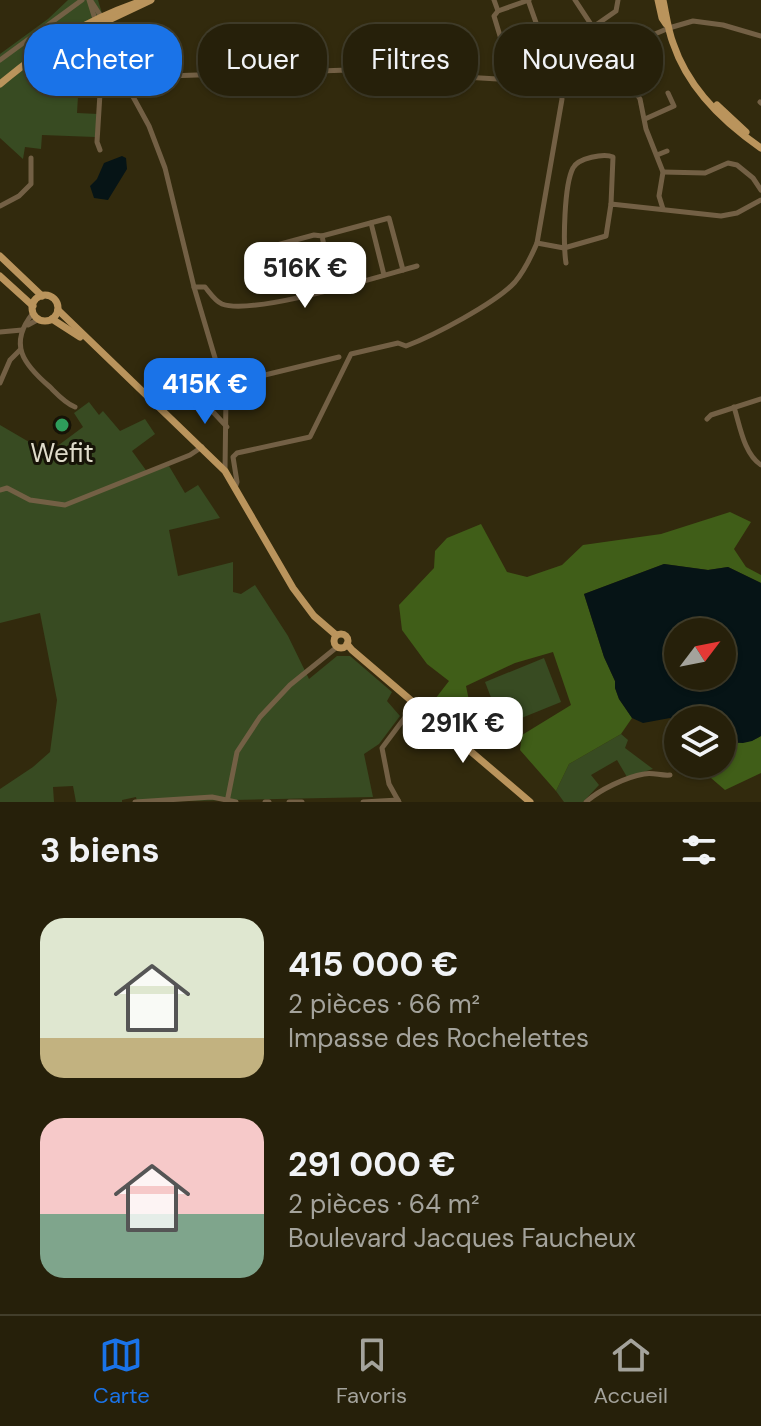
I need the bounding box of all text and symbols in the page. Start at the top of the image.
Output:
chip: Acheter [24,24,182,96]
chip: Louer [198,24,327,96]
chip: Filtres [343,24,478,96]
chip: Nouveau [494,24,663,96]
pin: 516K € [240,242,370,310]
text: 516K € [262,251,348,285]
pin: 415K € [140,358,270,426]
text: 415K € [162,367,248,401]
marker: Wefit [53,416,71,434]
place label: Wefit [30,436,94,470]
north arrow [664,618,736,690]
map controls [664,618,736,778]
pin: 291K € [398,697,528,765]
text: 291K € [421,706,505,740]
button: layers [664,706,736,778]
text: 3 biens [40,828,160,873]
icon: filters [677,828,721,872]
text: 415 000 € [288,942,458,987]
icon: home [104,950,200,1046]
text: 2 pièces · 66 m² [288,987,480,1021]
text: Impasse des Rochelettes [288,1021,589,1055]
text: 291 000 € [288,1142,456,1187]
icon: home [104,1150,200,1246]
text: 2 pièces · 64 m² [288,1187,480,1221]
text: Boulevard Jacques Faucheux [288,1221,636,1255]
tab: Carte [93,1333,150,1410]
tab: Favoris [336,1333,407,1410]
tab: Accueil [593,1333,668,1410]

